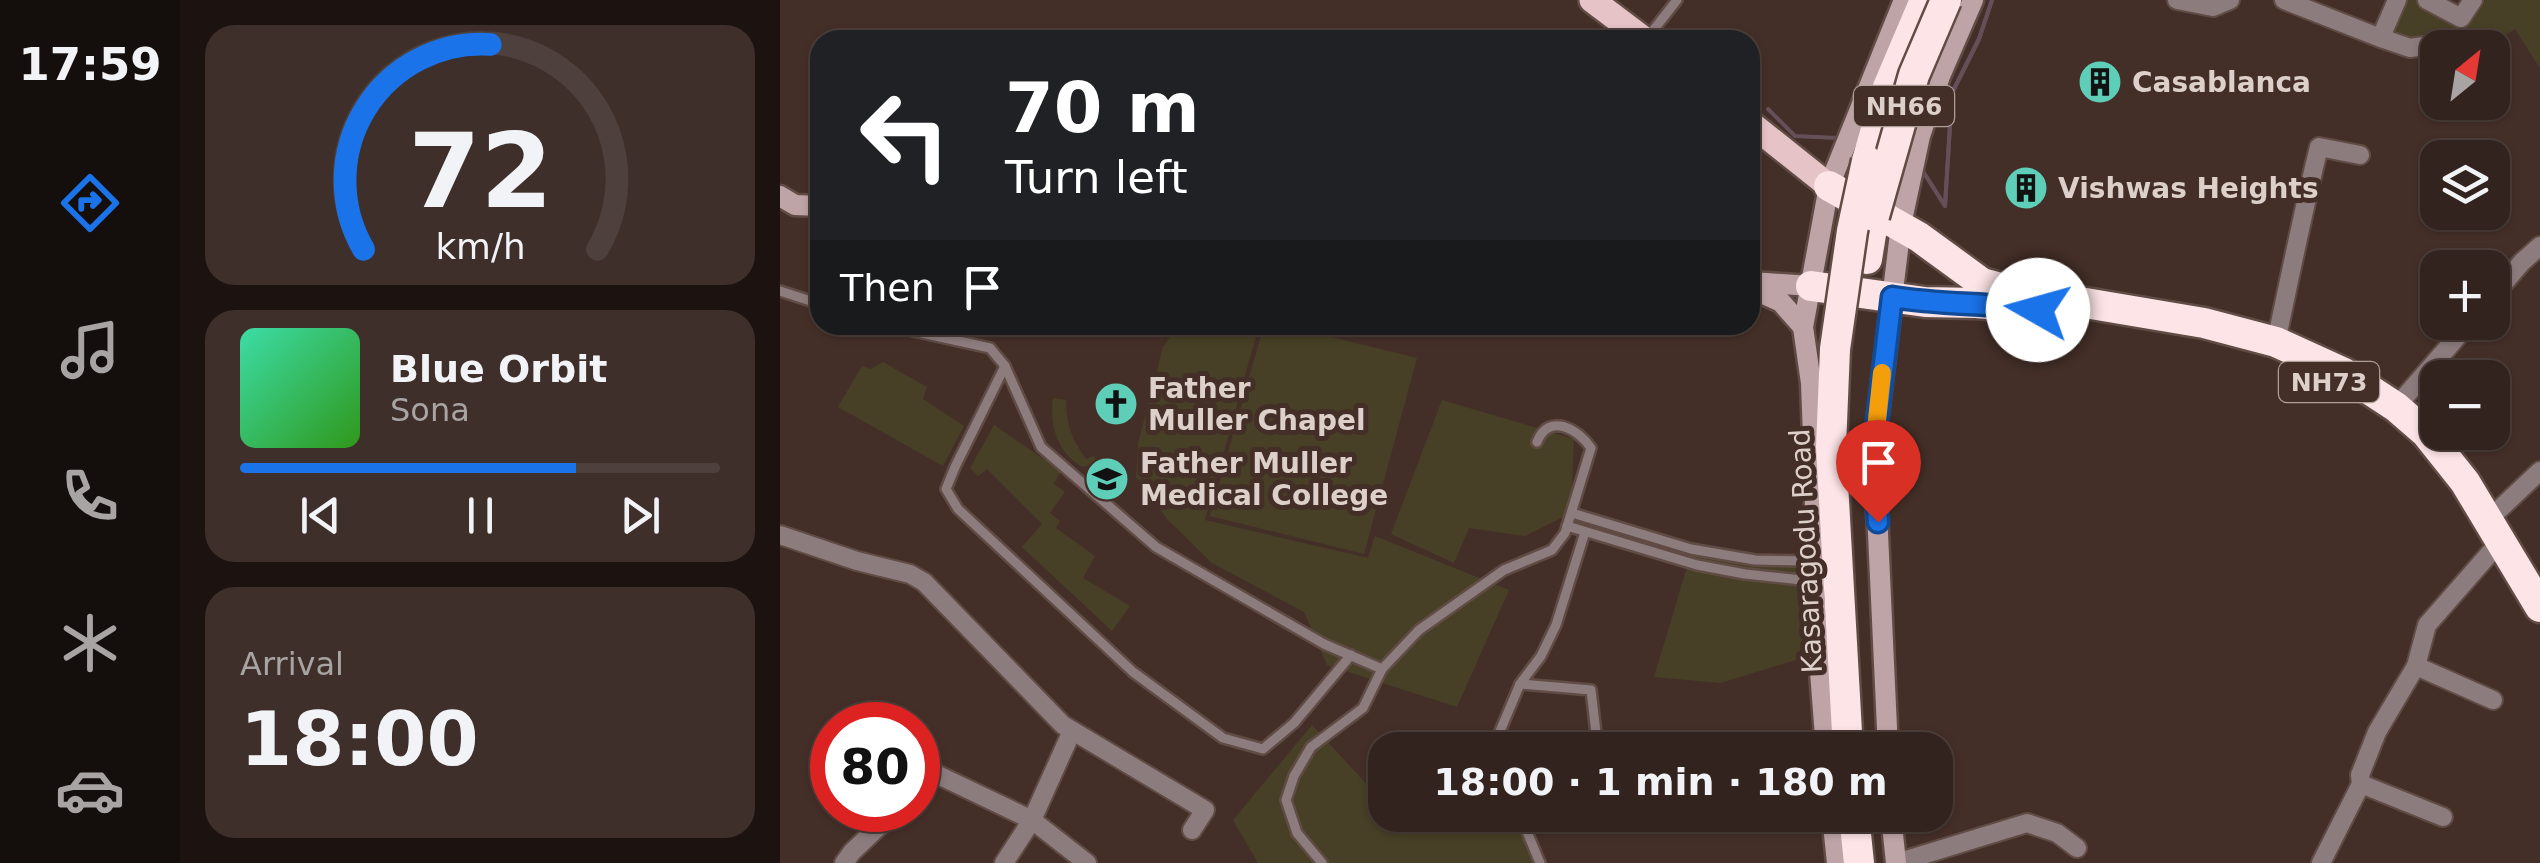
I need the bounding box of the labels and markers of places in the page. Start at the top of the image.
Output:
building icon: Casablanca [2077,59,2123,105]
place label: Casablanca [2132,66,2311,99]
building icon: Vishwas Heights [2003,165,2049,211]
place label: Vishwas Heights [2058,172,2319,205]
place label: Father Muller Chapel [1148,372,1366,437]
church icon: Father Muller Chapel [1093,381,1139,427]
pin [1836,420,1921,523]
place label: Father Muller Medical College [1140,447,1388,512]
school or university icon: Father Muller Medical College [1084,456,1130,502]

